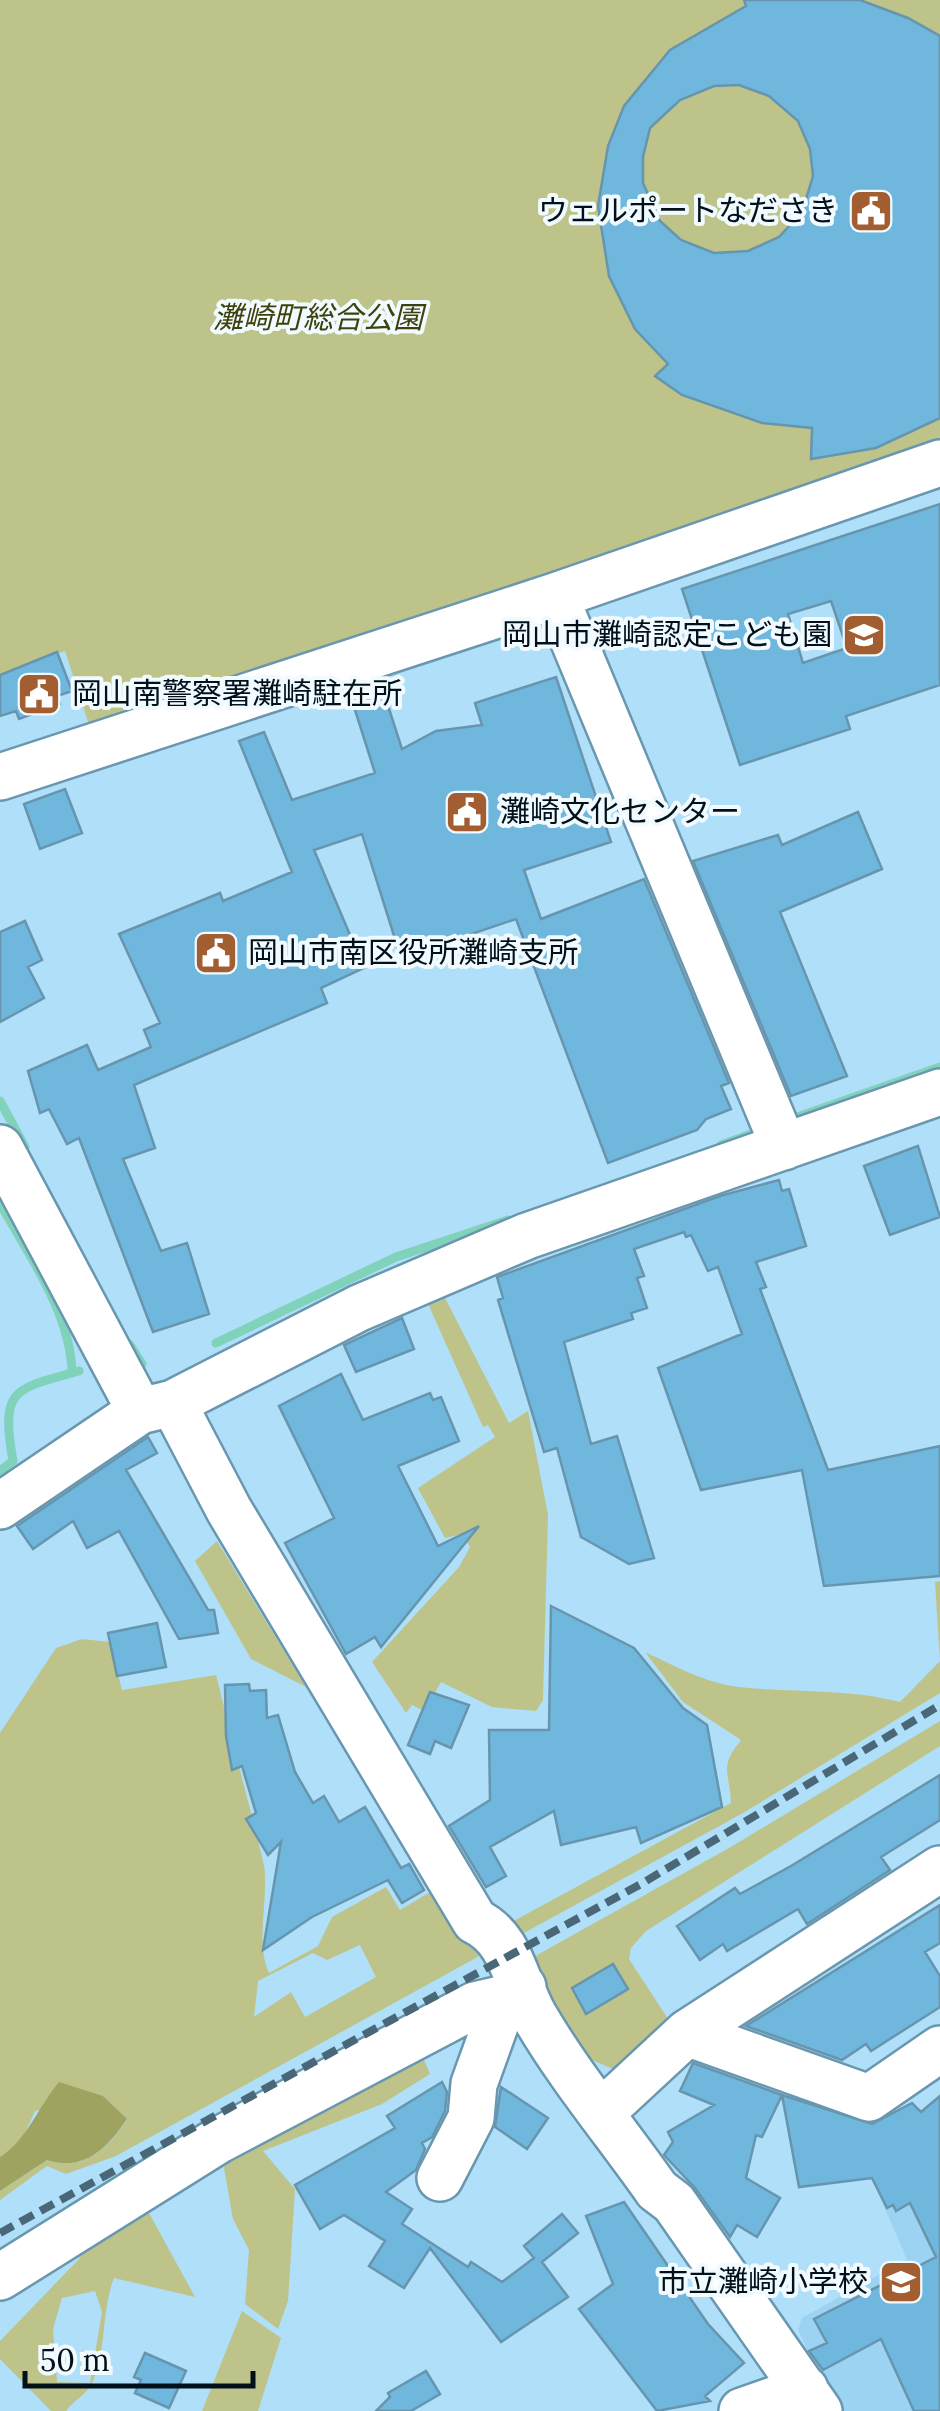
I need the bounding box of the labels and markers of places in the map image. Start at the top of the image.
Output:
public building icon: ウェルポートなださき [848,188,894,234]
place label: ウェルポートなださき [538,191,838,229]
school or university icon: 岡山市灘崎認定こども園 [841,612,887,658]
place label: 岡山市灘崎認定こども園 [502,615,832,653]
public building icon: 岡山南警察署灘崎駐在所 [16,671,62,717]
place label: 岡山南警察署灘崎駐在所 [72,674,402,712]
public building icon: 灘崎文化センター [444,789,490,835]
place label: 灘崎文化センター [500,792,740,830]
public building icon: 岡山市南区役所灘崎支所 [193,930,239,976]
place label: 岡山市南区役所灘崎支所 [248,933,578,971]
school or university icon: 市立灘崎小学校 [878,2259,924,2305]
place label: 市立灘崎小学校 [658,2262,868,2300]

